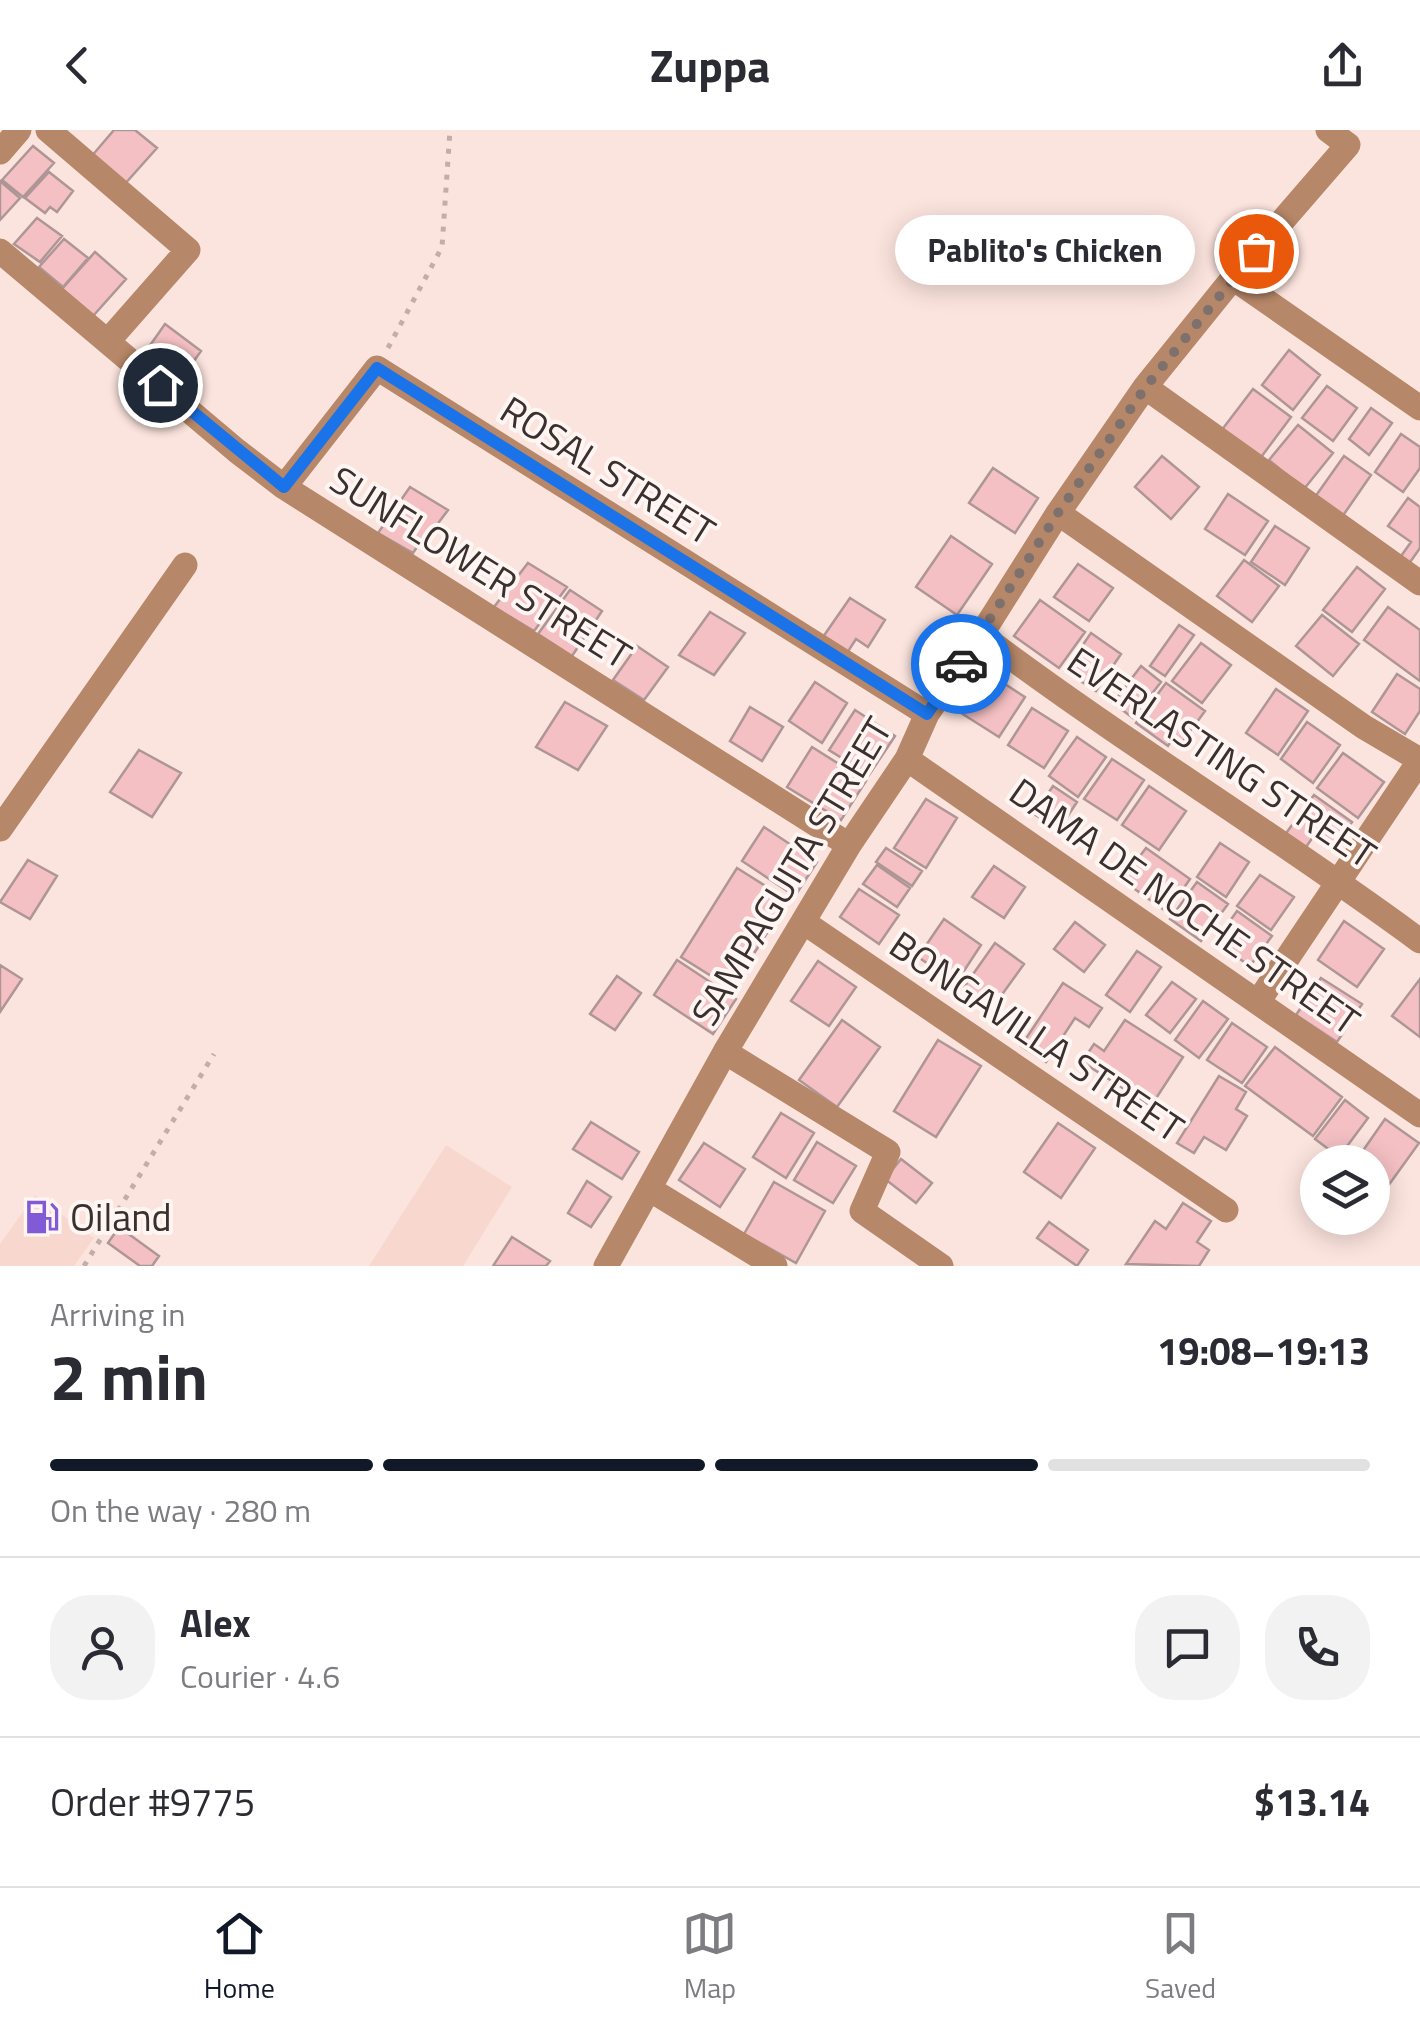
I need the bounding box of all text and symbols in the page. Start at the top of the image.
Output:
text: Zuppa [650,31,770,99]
icon: back [50,38,105,93]
icon: share [1315,38,1370,93]
pin [1214,209,1299,294]
callout: Pablito's Chicken [896,216,1196,286]
icon: bag [1229,224,1284,279]
text: Pablito's Chicken [927,226,1163,274]
pin [118,343,203,428]
icon: home [133,358,188,413]
street label: ROSAL STREET [489,381,727,559]
street label: SUNFLOWER STREET [319,451,643,683]
courier [911,614,1011,714]
street label: EVERLASTING STREET [1056,632,1388,882]
icon: car [934,637,989,692]
street label: SAMPAGUITA STREET [676,706,906,1036]
street label: DAMA DE NOCHE STREET [998,763,1372,1049]
street label: BONGAVILLA STREET [878,916,1196,1156]
map controls [1300,1145,1390,1235]
button: layers [1300,1145,1390,1235]
place label: Oiland [70,1188,172,1246]
fuel station icon: Oiland [23,1198,61,1236]
text: Arriving in [50,1290,186,1338]
text: 19:08–19:13 [1157,1322,1370,1380]
text: 2 min [50,1326,208,1425]
text: On the way · 280 m [50,1486,311,1534]
text: Alex [180,1594,251,1652]
button: person [50,1595,155,1700]
button: chat [1135,1595,1240,1700]
button: phone [1265,1595,1370,1700]
text: Courier · 4.6 [180,1652,340,1700]
text: Order #9775 [50,1773,255,1831]
text: $13.14 [1254,1773,1370,1831]
tab: Home [204,1906,275,2009]
tab: Map [682,1906,737,2009]
tab: Saved [1145,1906,1216,2009]

